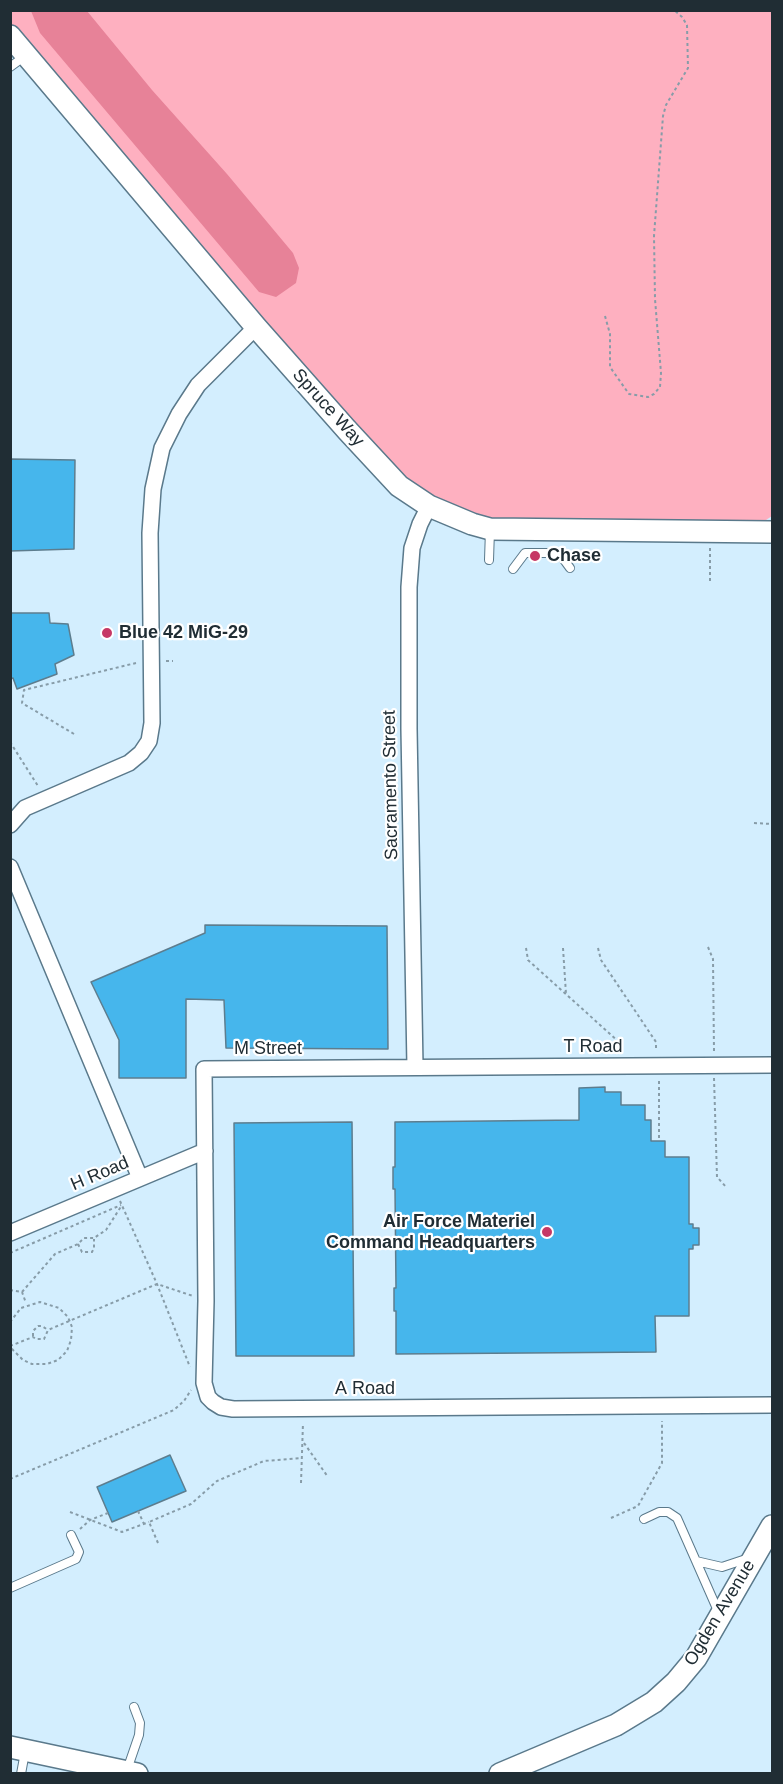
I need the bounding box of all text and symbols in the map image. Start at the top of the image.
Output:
street label: Spruce Way [287,365,369,451]
place label: Chase [547,545,601,567]
marker: Chase [528,549,542,563]
place label: Blue 42 MiG-29 [119,622,248,644]
marker: Blue 42 MiG-29 [100,626,114,640]
street label: Sacramento Street [379,710,403,860]
street label: T Road [563,1036,623,1058]
street label: M Street [234,1038,302,1060]
street label: H Road [68,1152,132,1196]
place label: Air Force Materiel Command Headquarters [326,1211,535,1254]
marker: Air Force Materiel Command Headquarters [540,1225,554,1239]
street label: A Road [335,1378,395,1400]
street label: Ogden Avenue [680,1556,760,1670]

